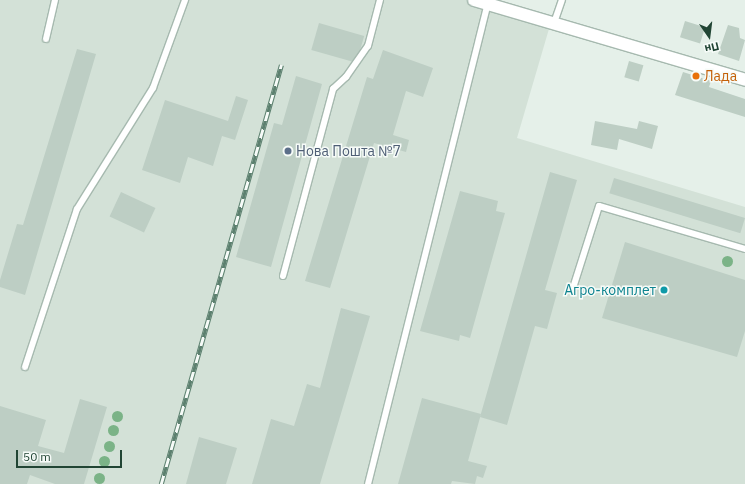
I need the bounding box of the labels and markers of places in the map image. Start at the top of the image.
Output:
place label: Лада [704,68,737,84]
marker: Лада [691,71,701,81]
place label: Нова Пошта №7 [296,143,401,159]
marker: Нова Пошта №7 [283,146,293,156]
place label: Агро-комплет [564,282,656,298]
marker: Агро-комплет [659,285,669,295]

